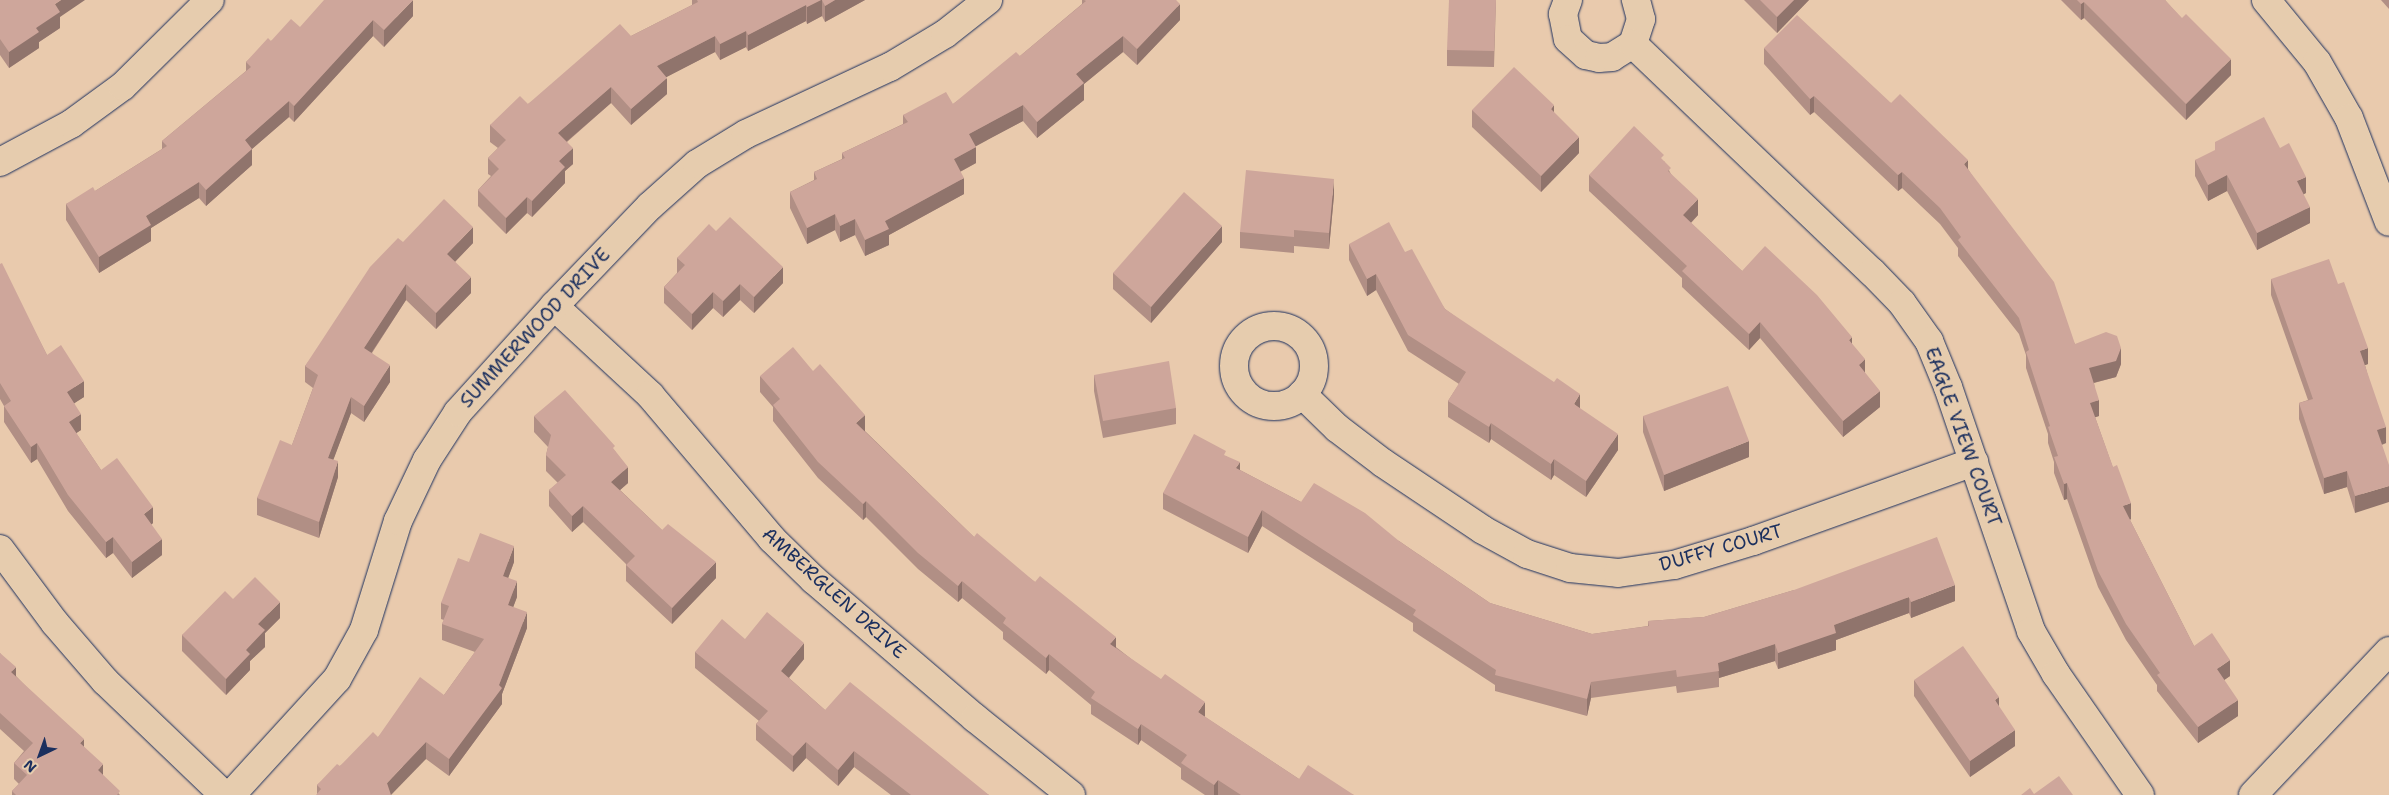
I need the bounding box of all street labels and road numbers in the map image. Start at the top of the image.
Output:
street label: SUMMERWOOD DRIVE [455,243,615,413]
street label: EAGLE VIEW COURT [1920,344,2006,530]
street label: DUFFY COURT [1657,520,1785,576]
street label: AMBERGLEN DRIVE [757,522,911,664]

